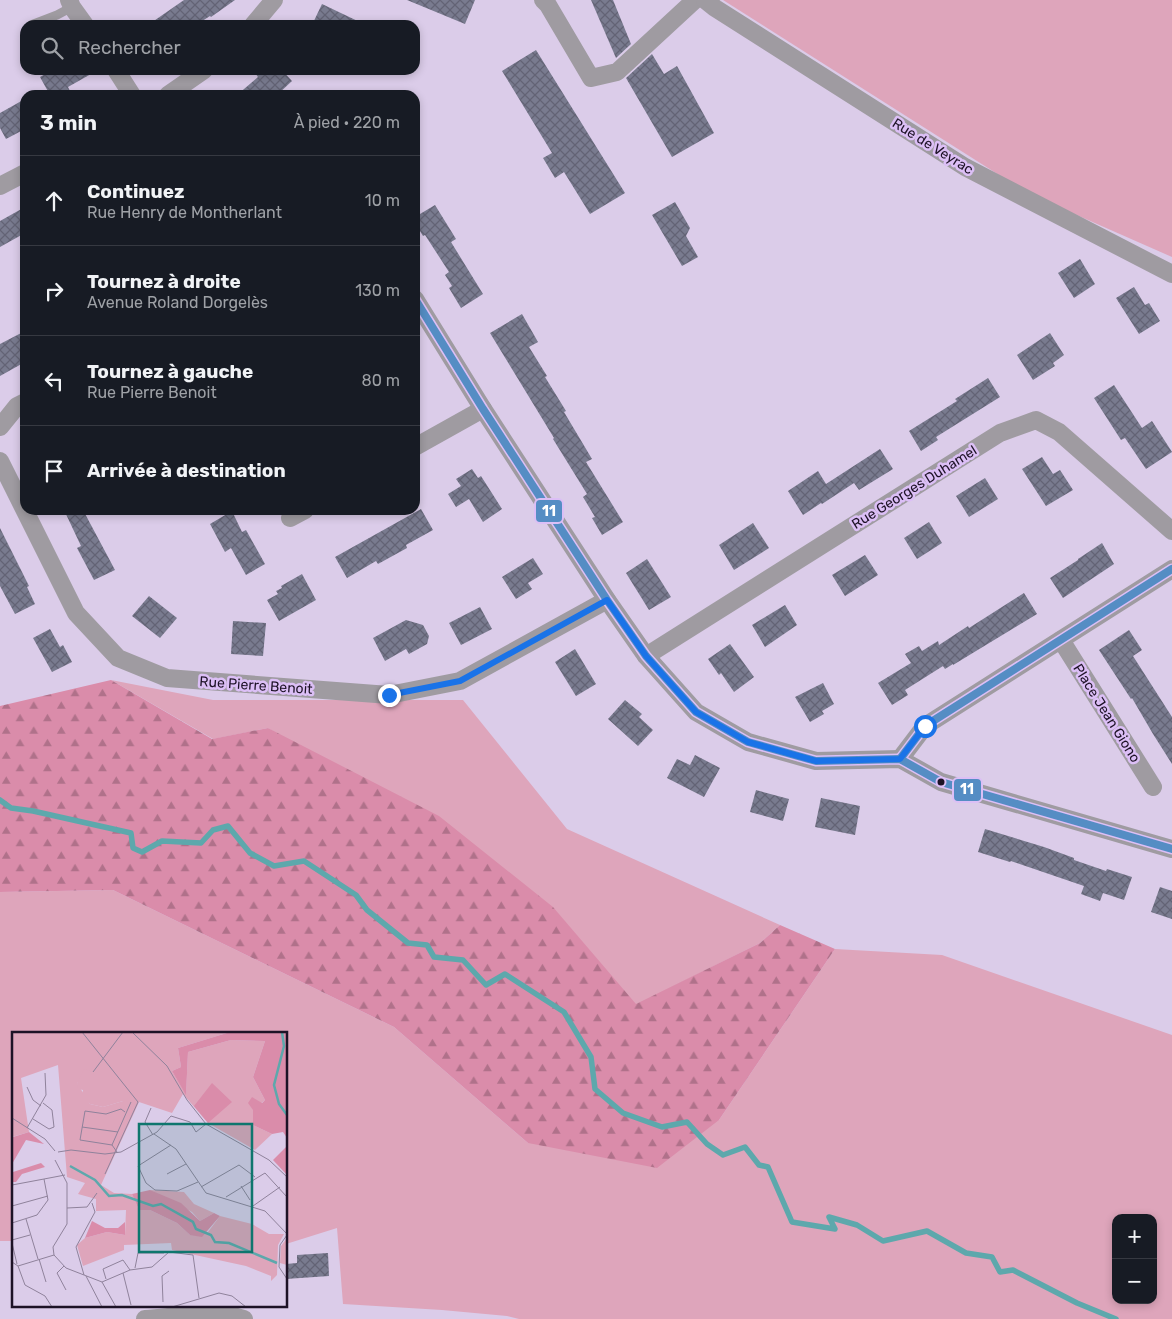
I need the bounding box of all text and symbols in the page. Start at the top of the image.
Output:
search box [20,20,420,75]
icon: search [38,34,66,62]
text: Rechercher [78,36,181,59]
text: 3 min [40,110,97,135]
text: À pied · 220 m [294,113,400,132]
street label: Rue de Veyrac [889,115,977,178]
text: Continuez [87,180,185,203]
icon: ahead [40,187,68,215]
text: 10 m [365,191,400,210]
text: Rue Henry de Montherlant [87,203,282,222]
text: Tournez à droite [87,270,241,293]
icon: right [40,277,68,305]
text: 130 m [355,281,400,300]
text: Avenue Roland Dorgelès [87,293,268,312]
text: Tournez à gauche [87,360,253,383]
icon: left [40,367,68,395]
text: 80 m [362,371,400,390]
text: Rue Pierre Benoit [87,383,217,402]
street label: Rue Georges Duhamel [849,442,980,533]
icon: arrive [40,457,68,485]
text: Arrivée à destination [87,459,286,482]
line badge: 11 [535,499,563,523]
text: 11 [542,503,556,520]
street label: Place Jean Giono [1069,661,1144,766]
street label: Rue Pierre Benoit [199,673,314,698]
route end [378,684,401,707]
route start [914,715,937,738]
unlabelled marker [936,777,946,787]
line badge: 11 [953,778,982,802]
text: 11 [960,781,974,798]
inset map [12,1032,288,1306]
map controls [1112,1214,1157,1304]
button: + [1112,1214,1157,1259]
button: − [1112,1259,1157,1304]

